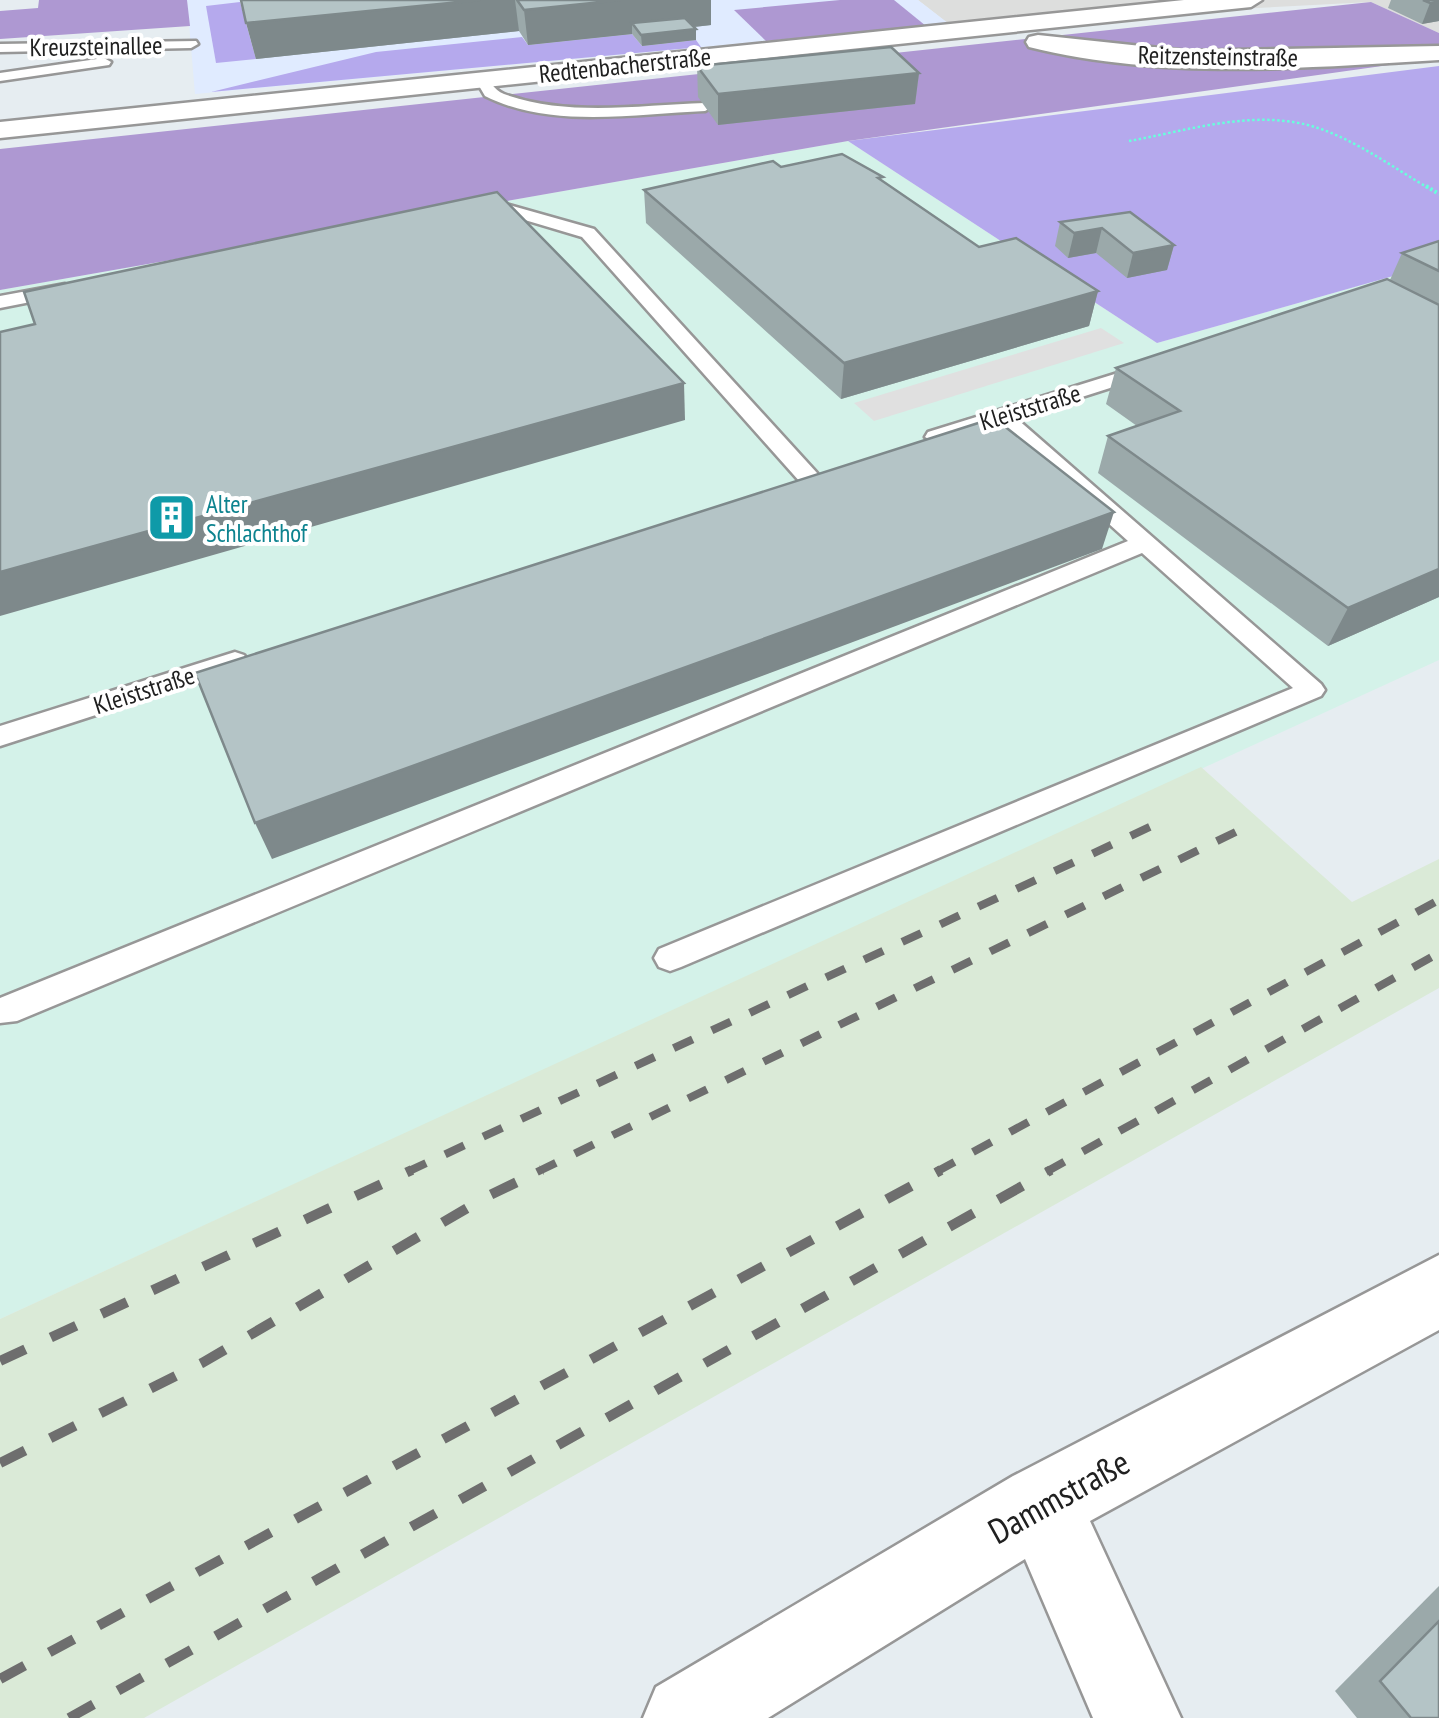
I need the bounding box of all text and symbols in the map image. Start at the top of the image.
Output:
street label: Kreuzsteinallee [29,29,163,63]
street label: Reitzensteinstraße [1138,39,1298,73]
street label: Redtenbacherstraße [537,40,713,90]
street label: Kleiststraße [976,377,1084,437]
place label: Alter Schlachthof [206,488,309,549]
building icon: Alter Schlachthof [145,492,197,544]
street label: Kleiststraße [90,659,198,721]
street label: Dammstraße [980,1439,1137,1554]

